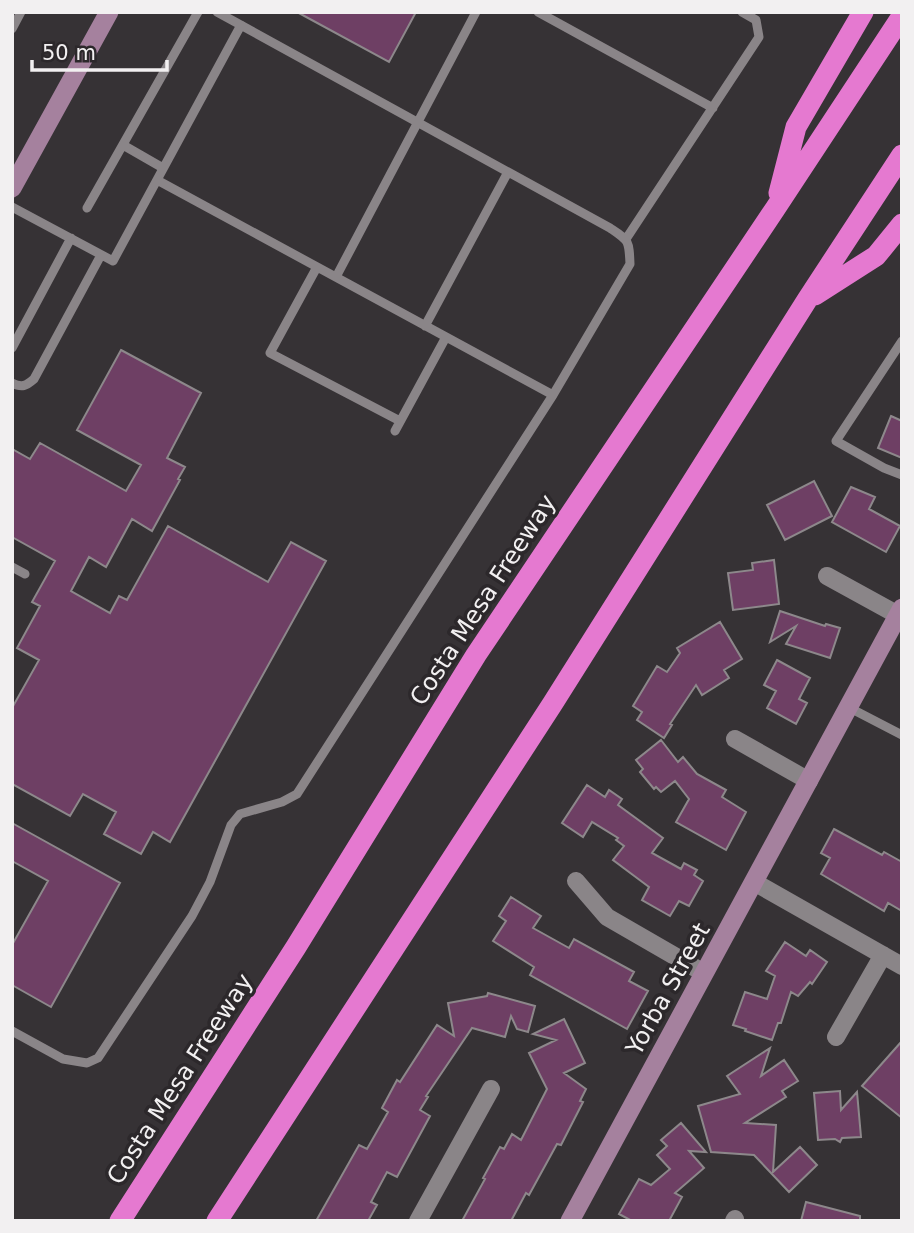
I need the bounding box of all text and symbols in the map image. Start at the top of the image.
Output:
scale bar [32,28,166,72]
text: 50 m [42,41,96,65]
street label: Costa Mesa Freeway [404,489,562,711]
street label: Yorba Street [620,918,716,1061]
street label: Costa Mesa Freeway [101,968,259,1190]

